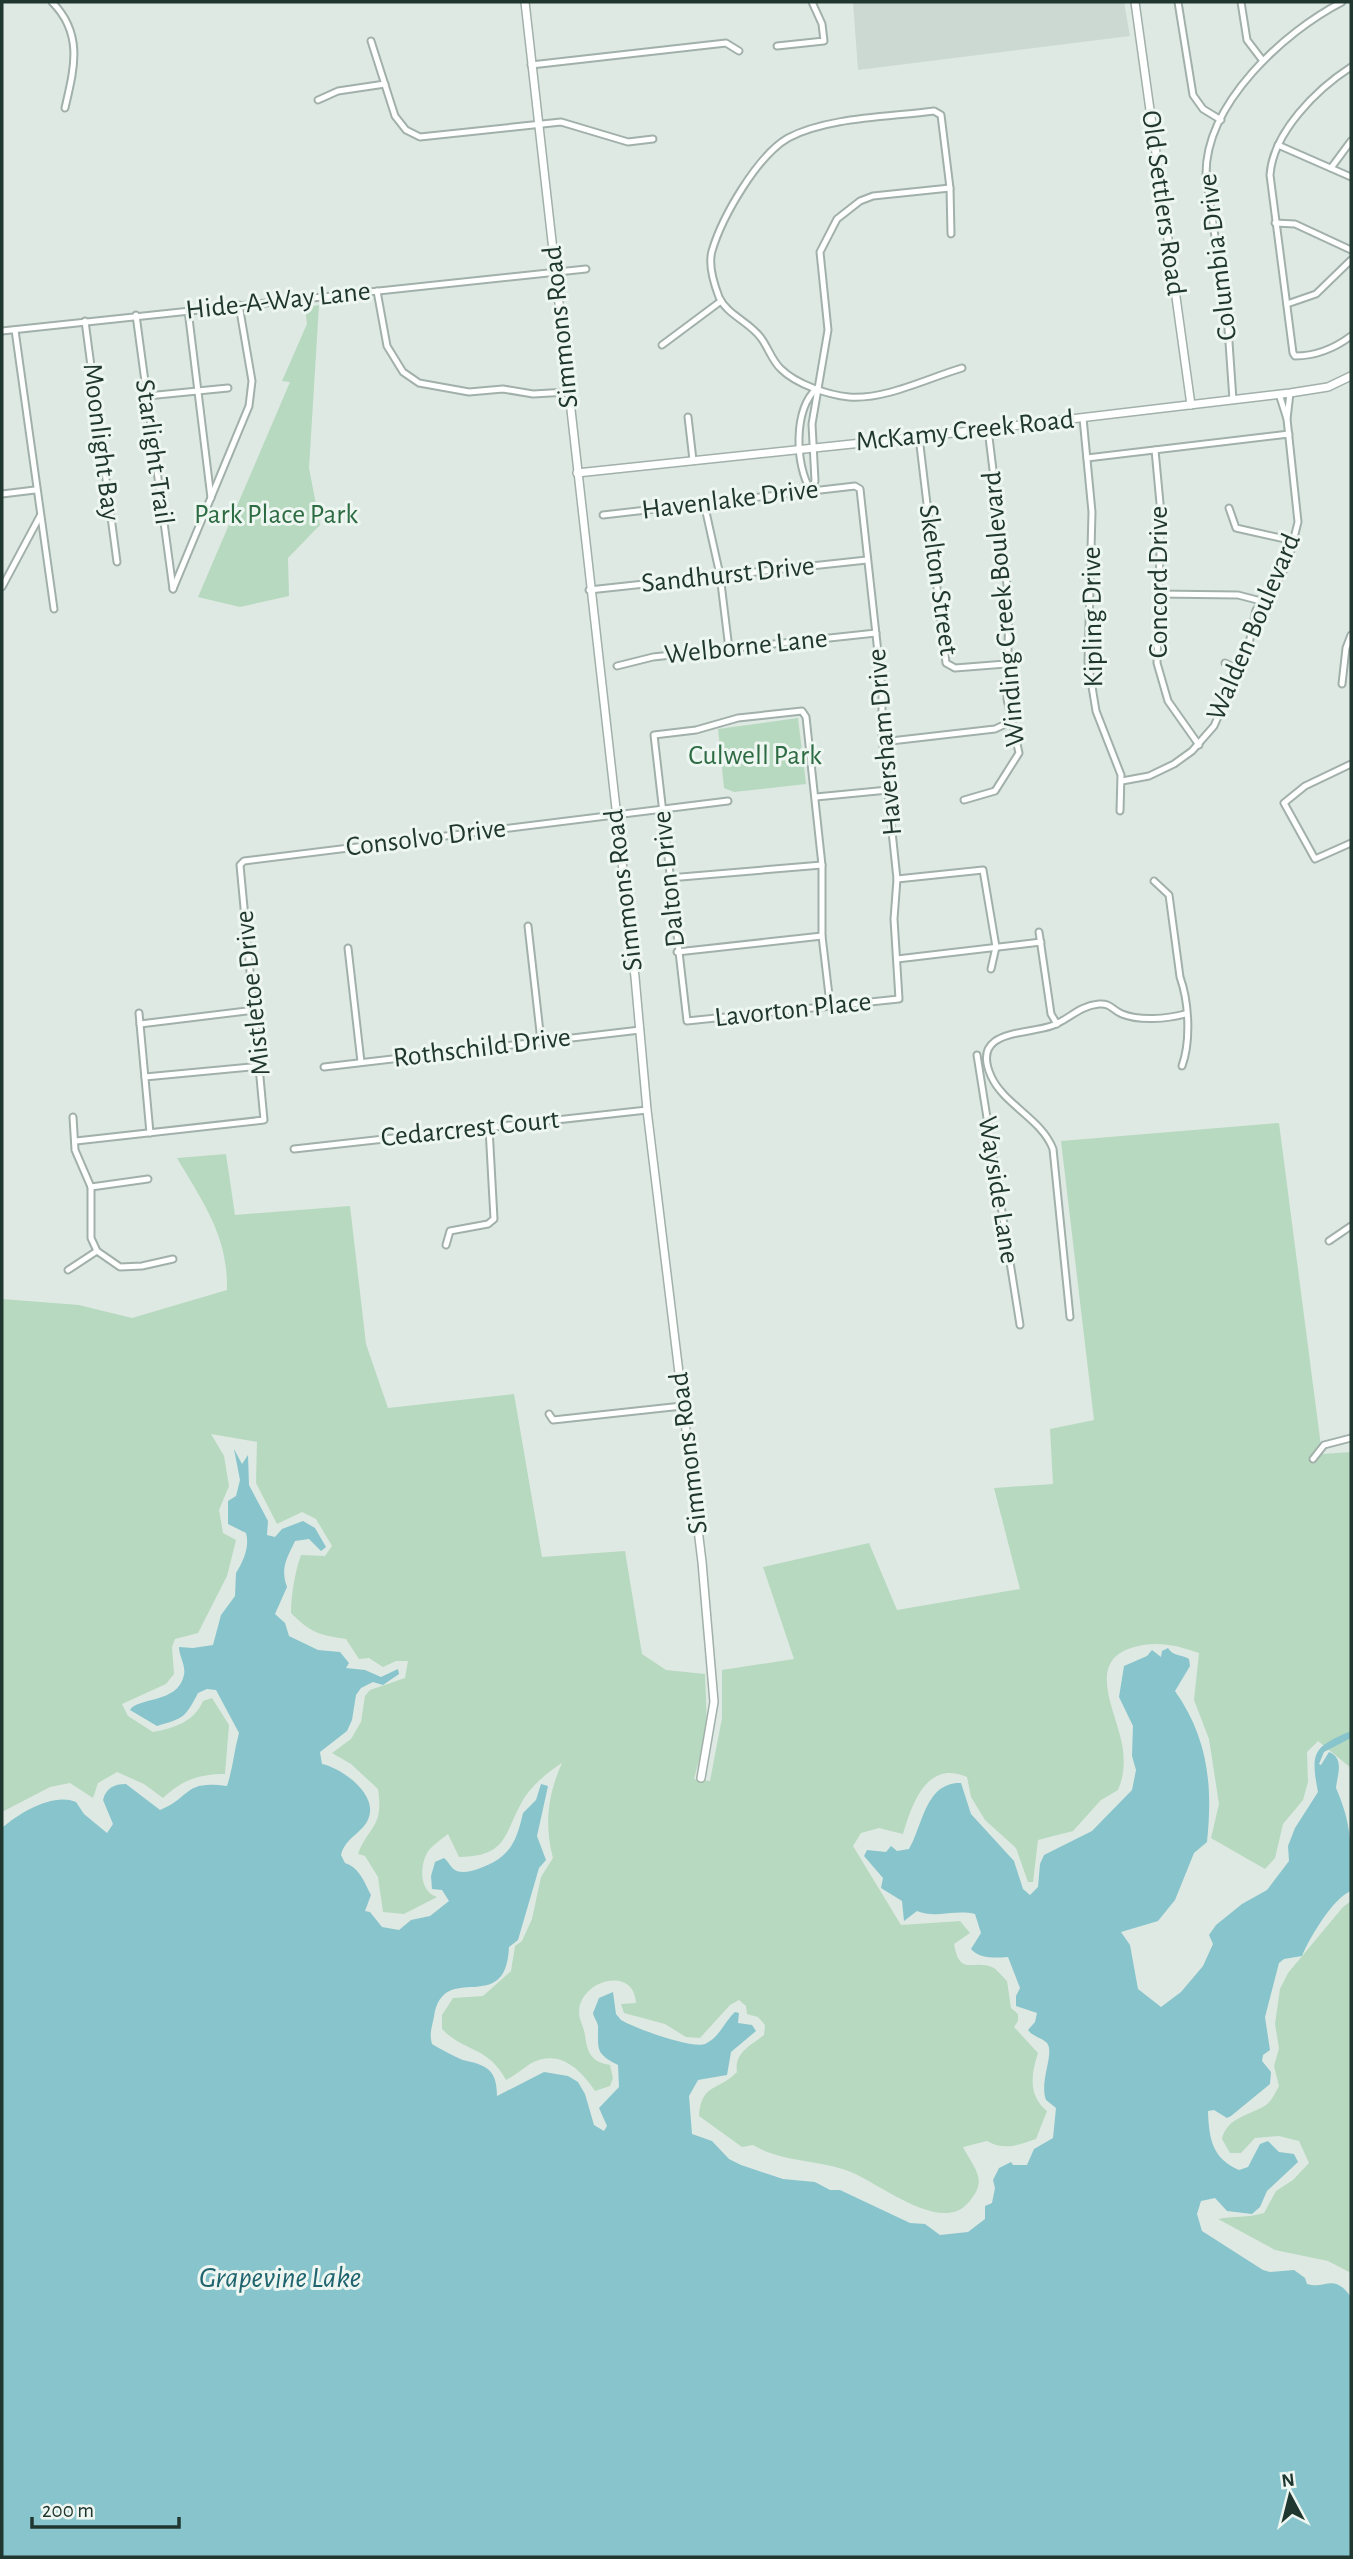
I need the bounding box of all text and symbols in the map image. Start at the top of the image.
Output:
street label: Old Settlers Road [1136,109,1190,297]
street label: Columbia Drive [1194,172,1242,342]
street label: Simmons Road [539,244,583,410]
street label: Hide-A-Way Lane [184,277,372,325]
street label: Moonlight Bay [77,362,125,522]
street label: Starlight Trail [130,377,178,527]
street label: McKamy Creek Road [854,406,1076,456]
street label: Winding Creek Boulevard [978,470,1030,748]
street label: Havenlake Drive [640,475,820,525]
park label: Park Place Park [194,501,358,529]
street label: Skelton Street [914,503,962,657]
street label: Concord Drive [1145,506,1173,658]
street label: Walden Boulevard [1202,529,1306,725]
street label: Kipling Drive [1078,546,1108,688]
street label: Sandhurst Drive [640,552,816,598]
street label: Welborne Lane [663,624,829,670]
street label: Haversham Drive [863,647,907,837]
park label: Culwell Park [688,742,822,770]
street label: Simmons Road [600,807,648,973]
street label: Dalton Drive [648,809,690,949]
street label: Consolvo Drive [344,814,508,862]
street label: Mistletoe Drive [230,909,276,1077]
street label: Lavorton Place [713,988,873,1032]
street label: Rothschild Drive [392,1023,572,1073]
street label: Cedarcrest Court [379,1106,561,1152]
street label: Wayside Lane [973,1114,1023,1266]
street label: Simmons Road [665,1370,713,1536]
water label: Grapevine Lake [199,2263,361,2293]
north arrow [1255,2461,1325,2531]
text: N [1280,2470,1296,2491]
scale bar [32,2486,178,2530]
text: 200 m [42,2500,94,2521]

